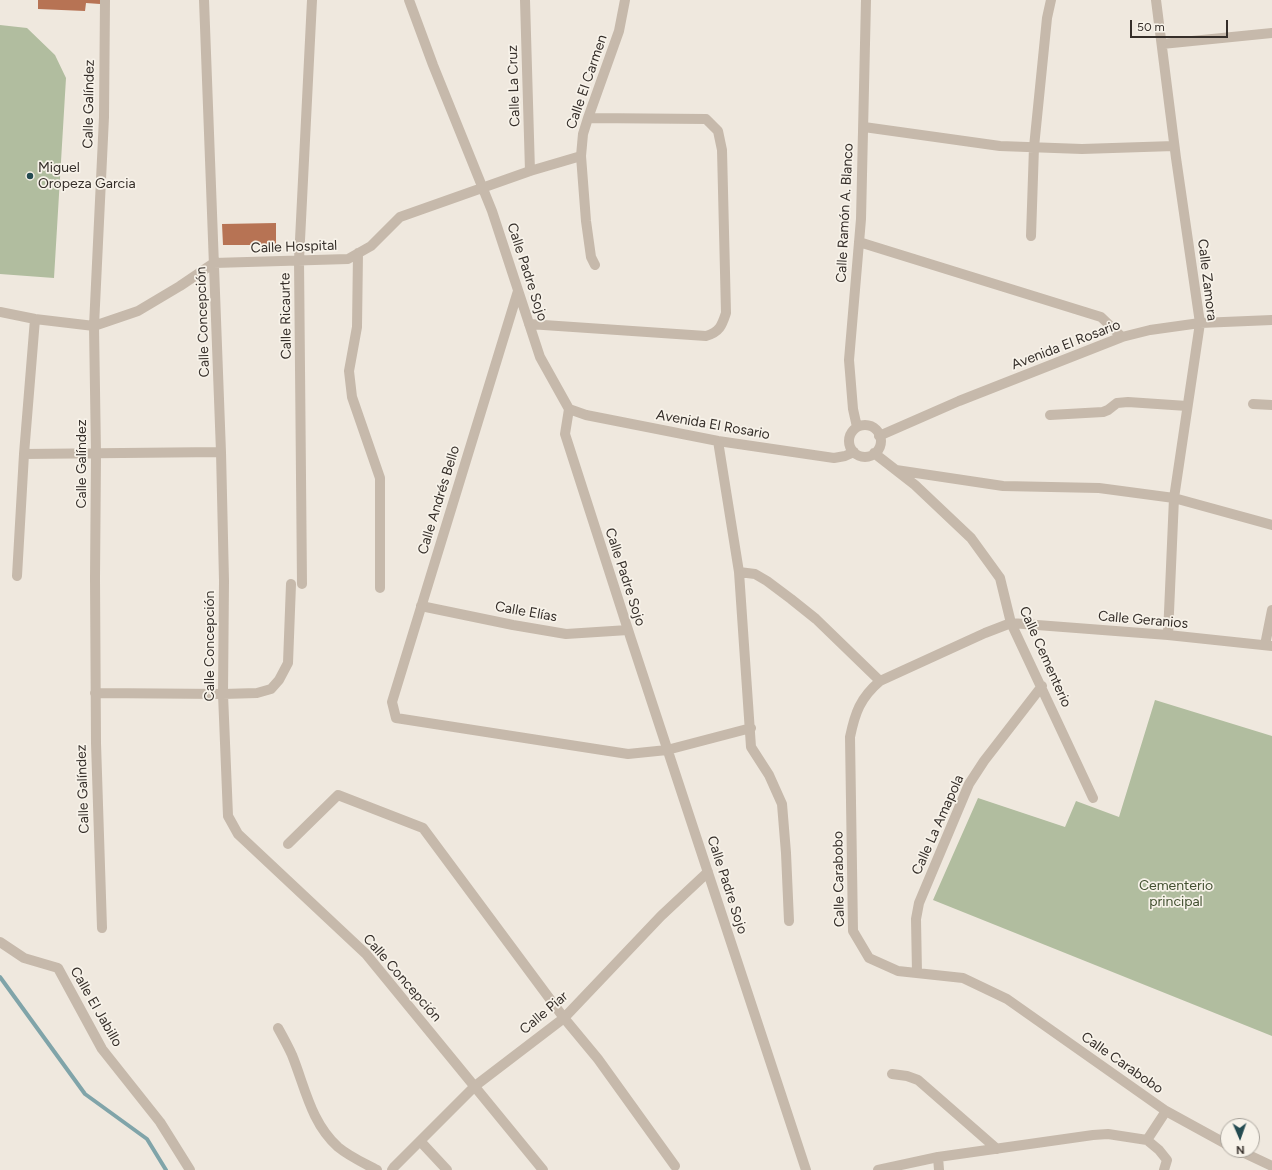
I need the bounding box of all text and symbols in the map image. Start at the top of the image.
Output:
scale bar [1132,12,1230,38]
text: 50 m [1137,20,1165,34]
street label: Calle El Carmen [563,33,611,131]
street label: Calle La Cruz [504,45,524,127]
street label: Calle Galíndez [80,59,98,149]
street label: Calle Ramón A. Blanco [833,143,857,283]
place label: Miguel Oropeza Garcia [38,160,136,192]
marker: Miguel Oropeza Garcia [25,171,35,181]
street label: Calle Padre Sojo [503,221,551,323]
street label: Calle Hospital [250,237,338,257]
street label: Calle Zamora [1194,238,1220,322]
street label: Calle Concepción [193,266,213,378]
street label: Calle Ricaurte [277,273,295,359]
street label: Avenida El Rosario [1009,316,1123,374]
street label: Avenida El Rosario [655,407,771,443]
street label: Calle Galíndez [74,419,90,509]
street label: Calle Andrés Bello [414,444,464,556]
street label: Calle Padre Sojo [601,526,649,628]
street label: Calle Concepción [202,591,218,701]
street label: Calle Elías [494,598,558,626]
street label: Calle Cementerio [1015,604,1075,710]
street label: Calle Geranios [1097,608,1189,632]
street label: Calle Galíndez [73,744,93,834]
street label: Calle La Amapola [908,772,968,878]
street label: Calle Carabobo [830,831,848,927]
street label: Calle Padre Sojo [703,834,751,936]
park label: Cementerio principal [1139,878,1213,910]
street label: Calle Concepción [359,931,445,1025]
street label: Calle El Jabillo [66,964,126,1050]
street label: Calle Piar [516,988,572,1038]
street label: Calle Carabobo [1078,1029,1166,1097]
north arrow [1220,1118,1260,1158]
text: N [1236,1143,1245,1156]

